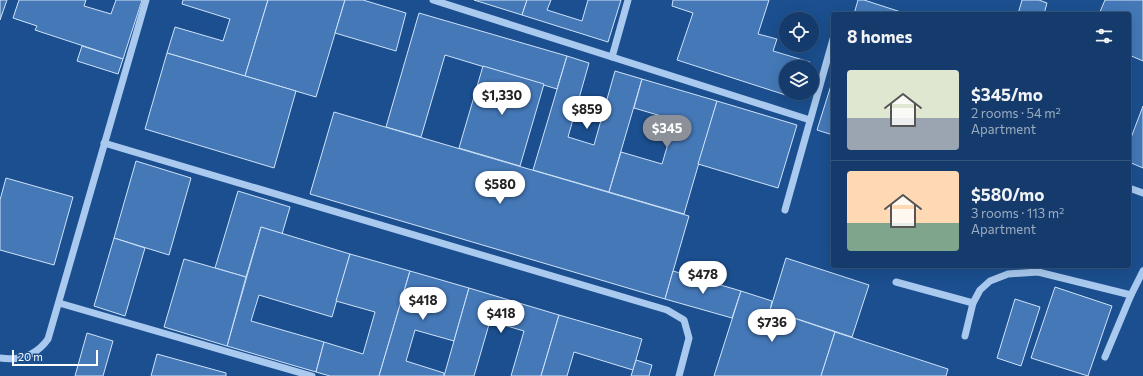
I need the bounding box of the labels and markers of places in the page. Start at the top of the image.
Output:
pin: $1,330 [469,82,535,116]
pin: $859 [563,96,611,130]
pin: $345 [643,115,691,149]
pin: $580 [476,171,524,205]
pin: $478 [679,261,727,295]
pin: $418 [399,287,447,321]
pin: $418 [477,300,525,334]
pin: $736 [748,309,796,343]

